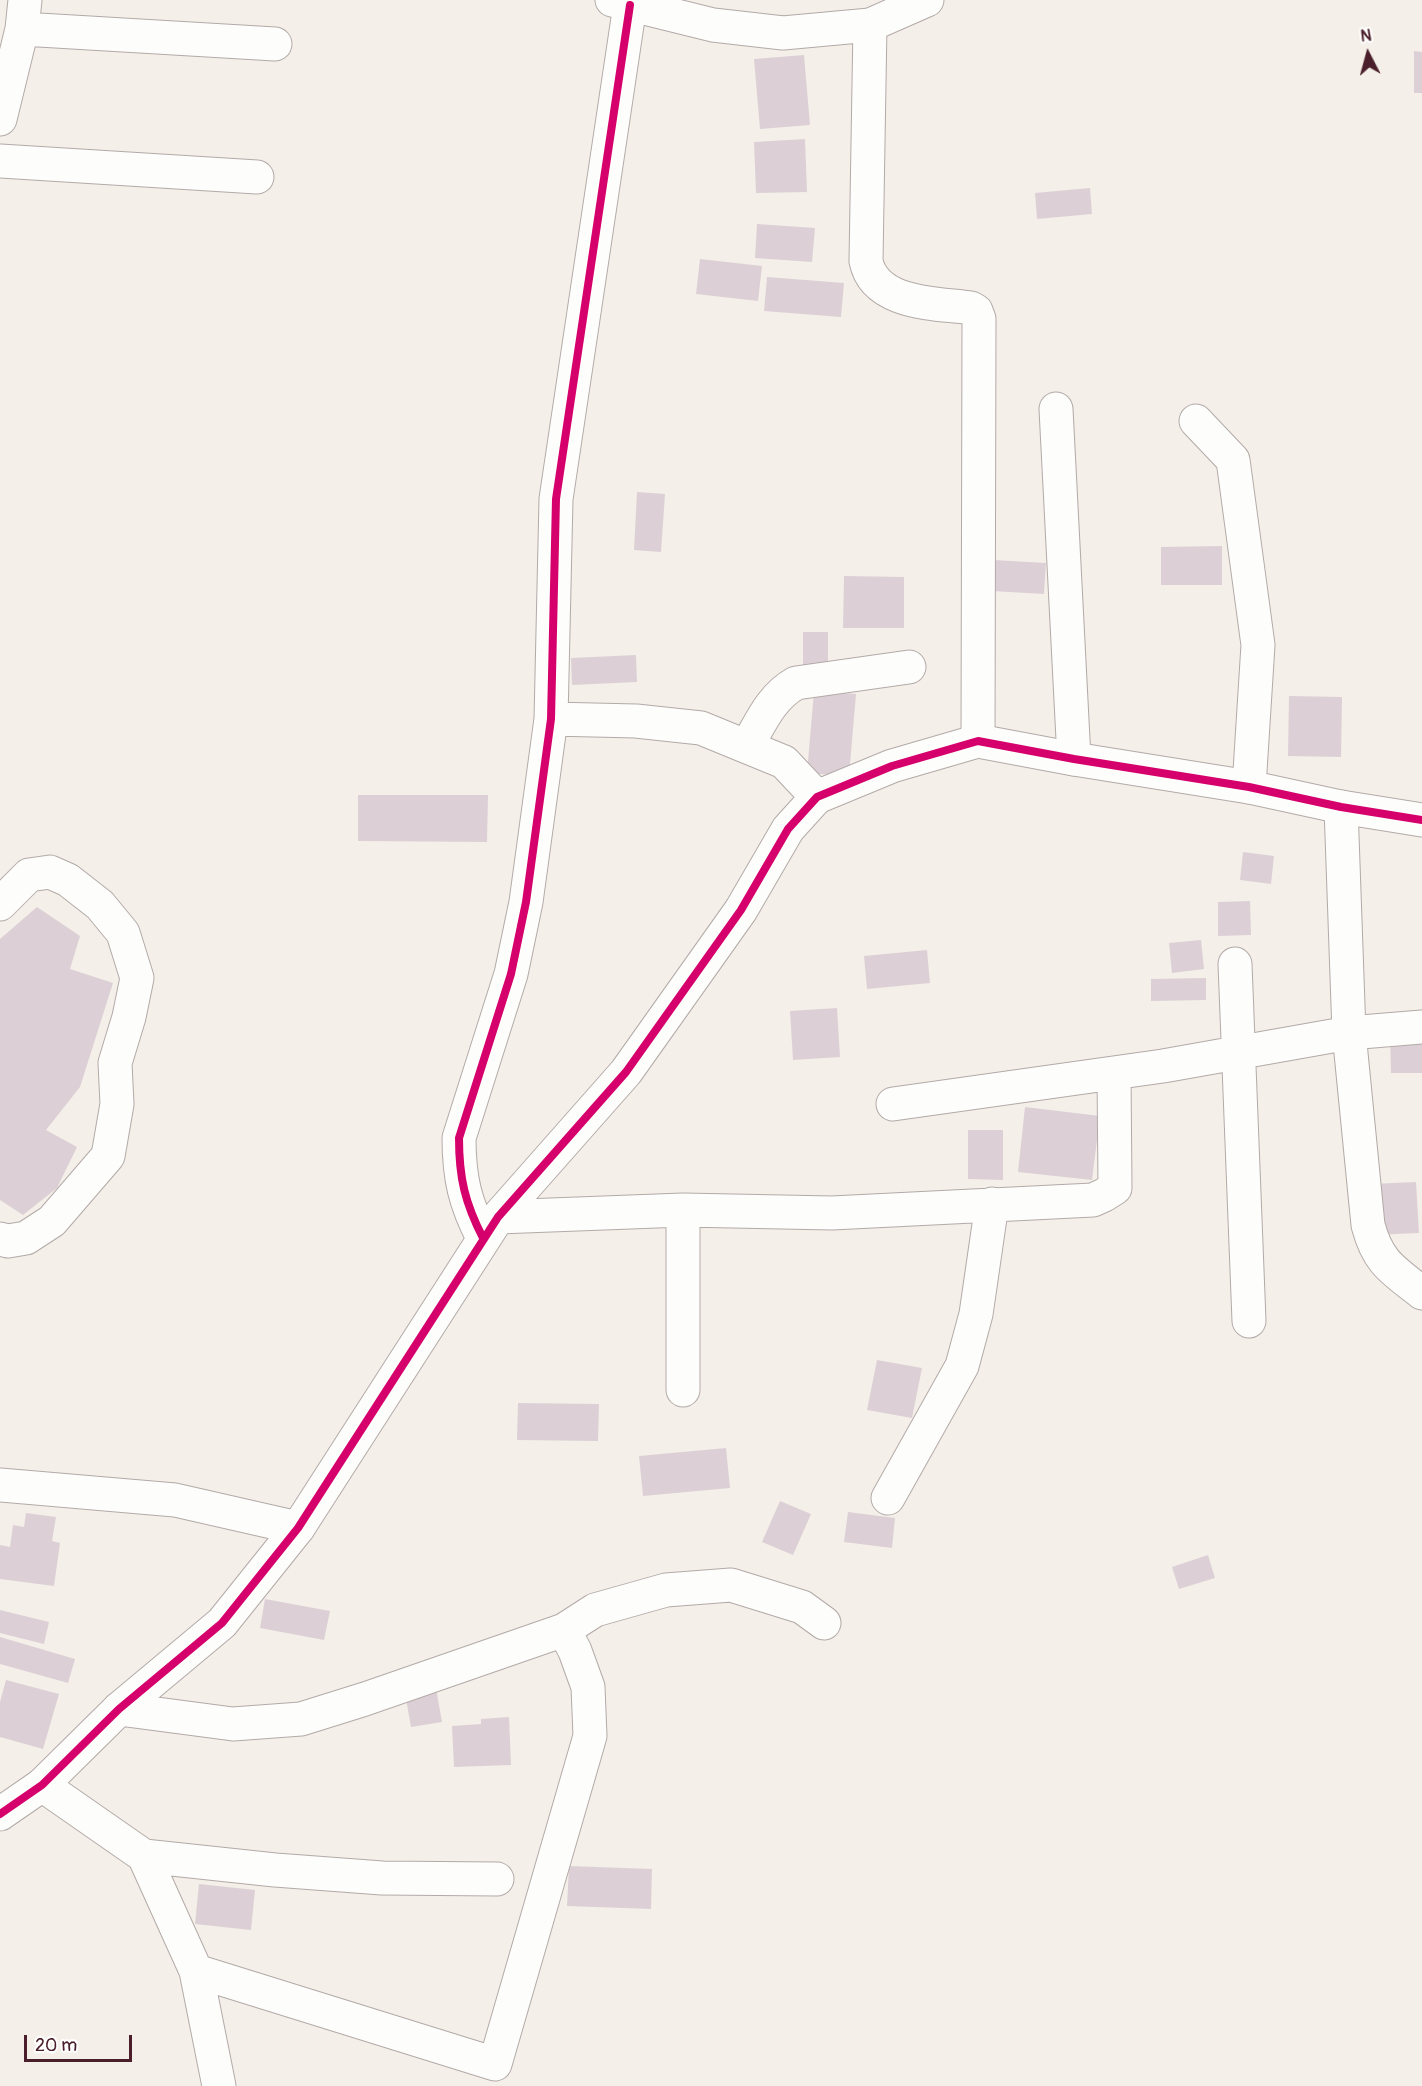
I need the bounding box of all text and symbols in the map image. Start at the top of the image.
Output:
north arrow [1338,24,1398,84]
text: N [1360,26,1373,47]
scale bar [27,2023,135,2061]
text: 20 m [35,2034,77,2057]

